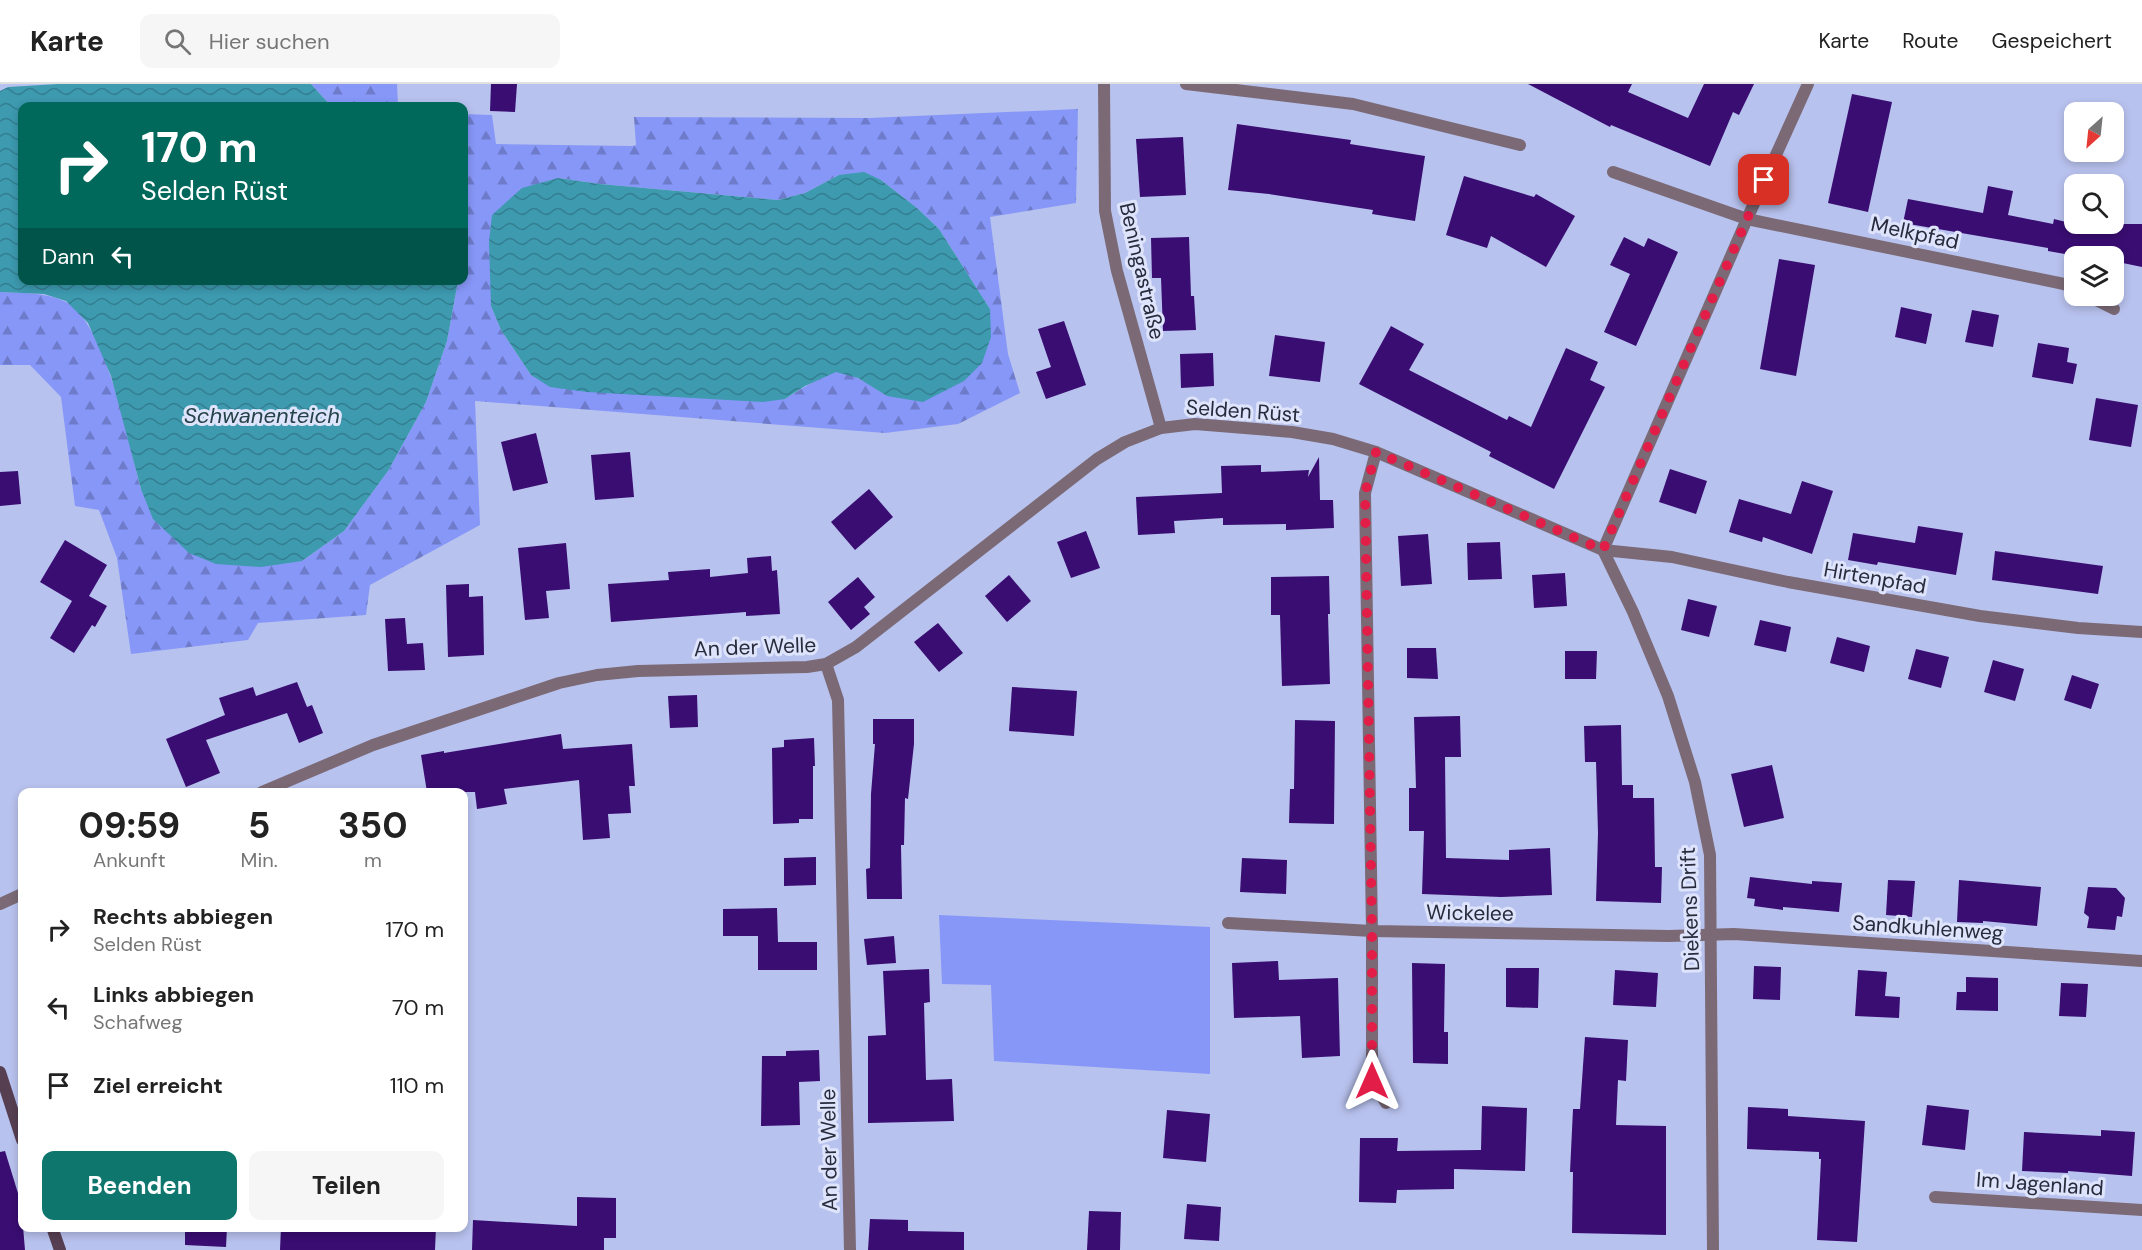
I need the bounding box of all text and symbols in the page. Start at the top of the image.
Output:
search box [140,14,560,68]
text: Karte [30,23,104,60]
icon: search [161,25,194,58]
text: Hier suchen [209,27,330,56]
text: Karte [1818,27,1869,55]
text: Route [1902,27,1958,55]
text: Gespeichert [1991,27,2112,55]
north arrow [2064,102,2124,162]
map controls [2064,102,2124,306]
text: 170 m [141,120,258,175]
icon: right [42,126,120,204]
pin [1738,154,1789,205]
icon: arrive [1747,163,1780,196]
text: Selden Rüst [141,173,288,208]
button: search [2064,174,2124,234]
street label: Beningastraße [1113,200,1171,342]
street label: Melkpfad [1868,210,1962,256]
icon: left [106,240,139,273]
text: Dann [42,242,94,271]
button: layers [2064,246,2124,306]
street label: Selden Rüst [1185,393,1301,429]
water label: Schwanenteich [184,401,340,430]
street label: Hirtenpfad [1822,555,1928,601]
street label: An der Welle [693,631,817,663]
text: 09:59 [78,802,180,849]
text: 5 [248,802,270,849]
text: 350 [338,802,408,849]
text: Ankunft [93,847,166,873]
text: Min. [241,847,278,873]
text: m [364,847,382,873]
street label: Diekens Drift [1674,847,1706,971]
street label: Wickelee [1426,898,1514,928]
text: Rechts abbiegen [93,902,273,931]
street label: Sandkuhlenweg [1852,909,2005,947]
icon: right [42,913,75,946]
text: 170 m [385,915,444,944]
text: Selden Rüst [93,931,202,957]
text: Links abbiegen [93,980,254,1009]
icon: left [42,991,75,1024]
text: 70 m [392,993,444,1022]
text: Schafweg [93,1009,183,1035]
position arrow [1340,1049,1404,1113]
icon: arrive [42,1069,75,1102]
text: Ziel erreicht [93,1071,223,1100]
text: 110 m [390,1071,444,1100]
street label: An der Welle [814,1088,844,1211]
button: Beenden [42,1151,237,1220]
button: Teilen [249,1151,444,1220]
street label: Im Jagenland [1975,1166,2105,1202]

